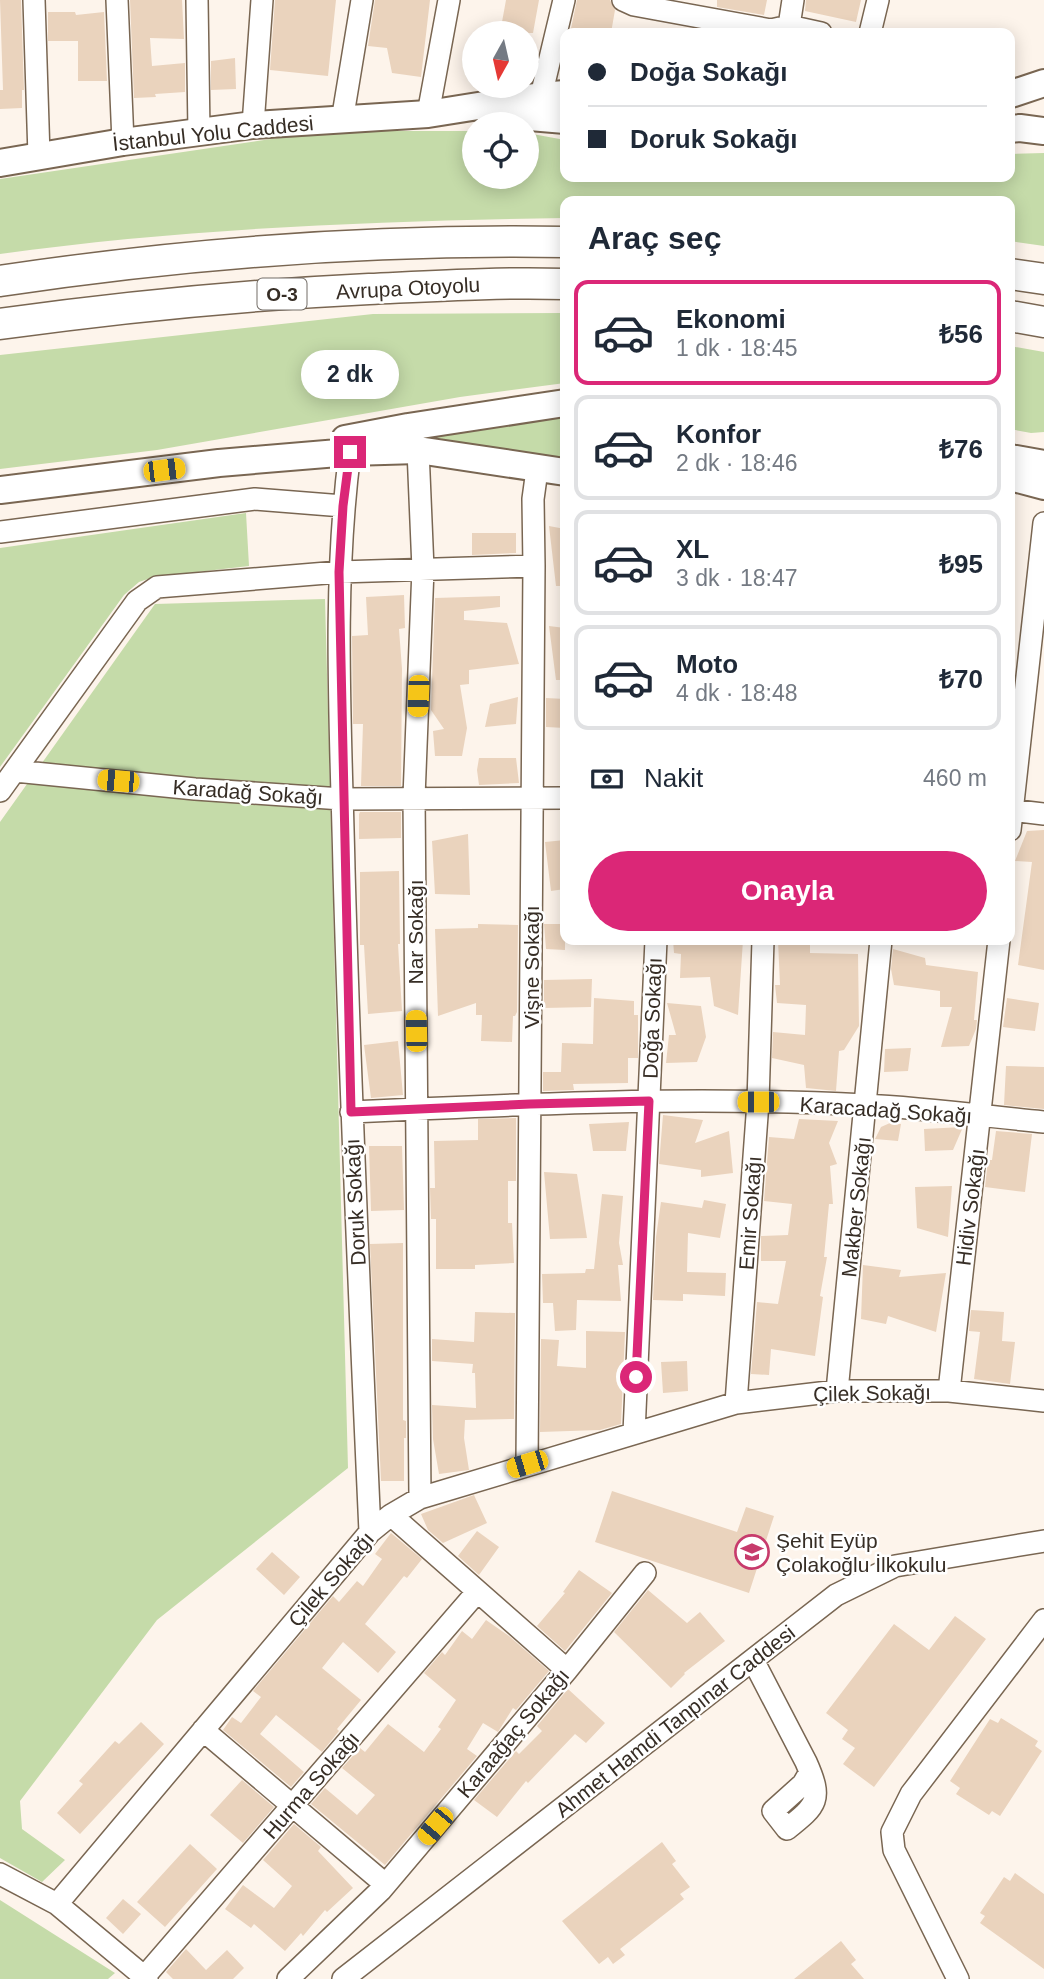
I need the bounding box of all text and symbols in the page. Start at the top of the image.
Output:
north arrow [462,21,539,98]
map controls [462,21,539,189]
text: Doğa Sokağı [630,57,787,87]
street label: İstanbul Yolu Caddesi [111,111,315,155]
button: locate [462,112,539,189]
text: Doruk Sokağı [630,124,798,154]
text: Araç seç [588,220,721,256]
street label: Avrupa Otoyolu [335,273,481,303]
road number: O-3 [258,278,306,310]
icon: car [592,301,655,364]
text: Ekonomi [676,304,786,334]
text: ₺56 [939,319,983,349]
text: 1 dk · 18:45 [676,335,797,361]
callout: 2 dk [301,350,399,400]
text: 2 dk [327,361,373,387]
icon: car [592,416,655,479]
text: Konfor [676,419,761,449]
text: ₺76 [939,434,983,464]
route end [334,436,366,468]
text: 2 dk · 18:46 [676,450,797,476]
car [142,457,187,483]
icon: car [592,531,655,594]
text: XL [676,534,709,564]
text: ₺95 [939,549,983,579]
text: 3 dk · 18:47 [676,565,797,591]
icon: car [592,646,655,709]
text: Moto [676,649,738,679]
text: ₺70 [939,664,983,694]
car [407,675,430,717]
text: 4 dk · 18:48 [676,680,797,706]
icon: cash [588,760,626,798]
text: Nakit [644,763,703,793]
text: 460 m [923,765,987,791]
car [97,769,140,793]
street label: Karadağ Sokağı [172,775,324,809]
button: Onayla [588,851,987,931]
street label: Nar Sokağı [404,879,427,985]
street label: Vişne Sokağı [520,905,543,1029]
street label: Doğa Sokağı [638,957,666,1079]
car [406,1010,427,1052]
car [738,1092,780,1113]
street label: Karacadağ Sokağı [799,1093,973,1127]
street label: Makber Sokağı [837,1136,875,1278]
street label: Doruk Sokağı [340,1138,370,1266]
street label: Hidiv Sokağı [951,1147,989,1267]
street label: Emir Sokağı [735,1155,765,1271]
route start [620,1361,652,1393]
street label: Çilek Sokağı [813,1380,931,1406]
car [504,1448,551,1480]
street label: Çilek Sokağı [284,1527,378,1631]
place label: Şehit Eyüp Çolakoğlu İlkokulu [776,1529,946,1576]
school or university icon: Şehit Eyüp Çolakoğlu İlkokulu [733,1533,771,1571]
street label: Ahmet Hamdi Tanpınar Caddesi [551,1620,799,1822]
street label: Karaağaç Sokağı [452,1664,574,1802]
street label: Hurma Sokağı [258,1727,364,1843]
car [414,1803,457,1849]

